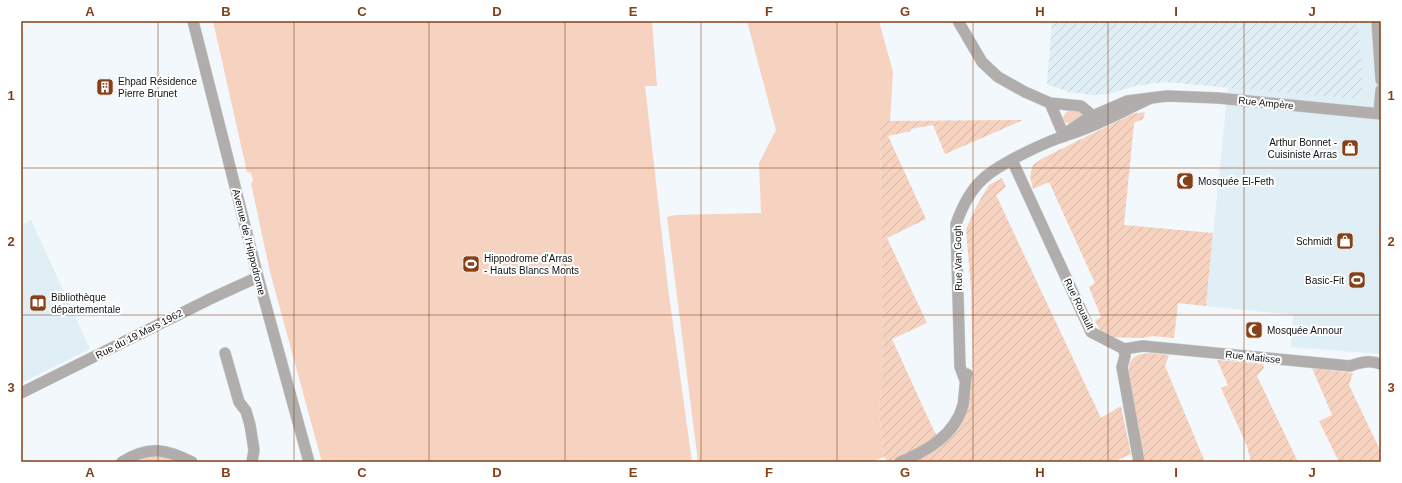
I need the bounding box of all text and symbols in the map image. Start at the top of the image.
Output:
text: A [85,4,95,19]
text: B [221,4,231,19]
text: C [357,4,367,19]
text: D [492,4,502,19]
text: E [629,4,638,19]
text: F [765,4,773,19]
text: G [900,4,910,19]
text: H [1035,4,1045,19]
text: I [1174,4,1178,19]
text: J [1308,4,1316,19]
place label: Ehpad Résidence Pierre Brunet [118,76,197,99]
building icon: Ehpad Résidence Pierre Brunet [95,77,115,97]
text: 1 [7,88,15,103]
text: 1 [1387,88,1395,103]
street label: Rue Ampère [1238,95,1295,111]
place label: Arthur Bonnet - Cuisiniste Arras [1268,137,1337,160]
shop icon: Arthur Bonnet - Cuisiniste Arras [1340,138,1360,158]
mosque icon: Mosquée El-Feth [1175,171,1195,191]
place label: Mosquée El-Feth [1198,176,1274,187]
street label: Avenue de l'Hippodrome [230,188,268,297]
street label: Rue Van Gogh [952,225,964,291]
shop icon: Schmidt [1335,231,1355,251]
text: 2 [7,234,15,249]
text: 2 [1387,234,1395,249]
place label: Schmidt [1296,236,1332,247]
place label: Hippodrome d'Arras - Hauts Blancs Monts [484,253,579,276]
sports icon: Hippodrome d'Arras - Hauts Blancs Monts [461,254,481,274]
sports icon: Basic-Fit [1347,270,1367,290]
place label: Basic-Fit [1305,275,1344,286]
street label: Rue Rouault [1062,277,1096,332]
place label: Bibliothèque départementale [51,292,121,315]
library icon: Bibliothèque départementale [28,293,48,313]
street label: Rue du 19 Mars 1962 [94,307,185,361]
mosque icon: Mosquée Annour [1244,320,1264,340]
place label: Mosquée Annour [1267,325,1343,336]
street label: Rue Matisse [1225,349,1282,365]
text: 3 [7,380,15,395]
text: 3 [1387,380,1395,395]
text: A [85,465,95,480]
text: B [221,465,231,480]
text: C [357,465,367,480]
text: D [492,465,502,480]
text: E [629,465,638,480]
text: F [765,465,773,480]
text: G [900,465,910,480]
text: H [1035,465,1045,480]
text: I [1174,465,1178,480]
text: J [1308,465,1316,480]

